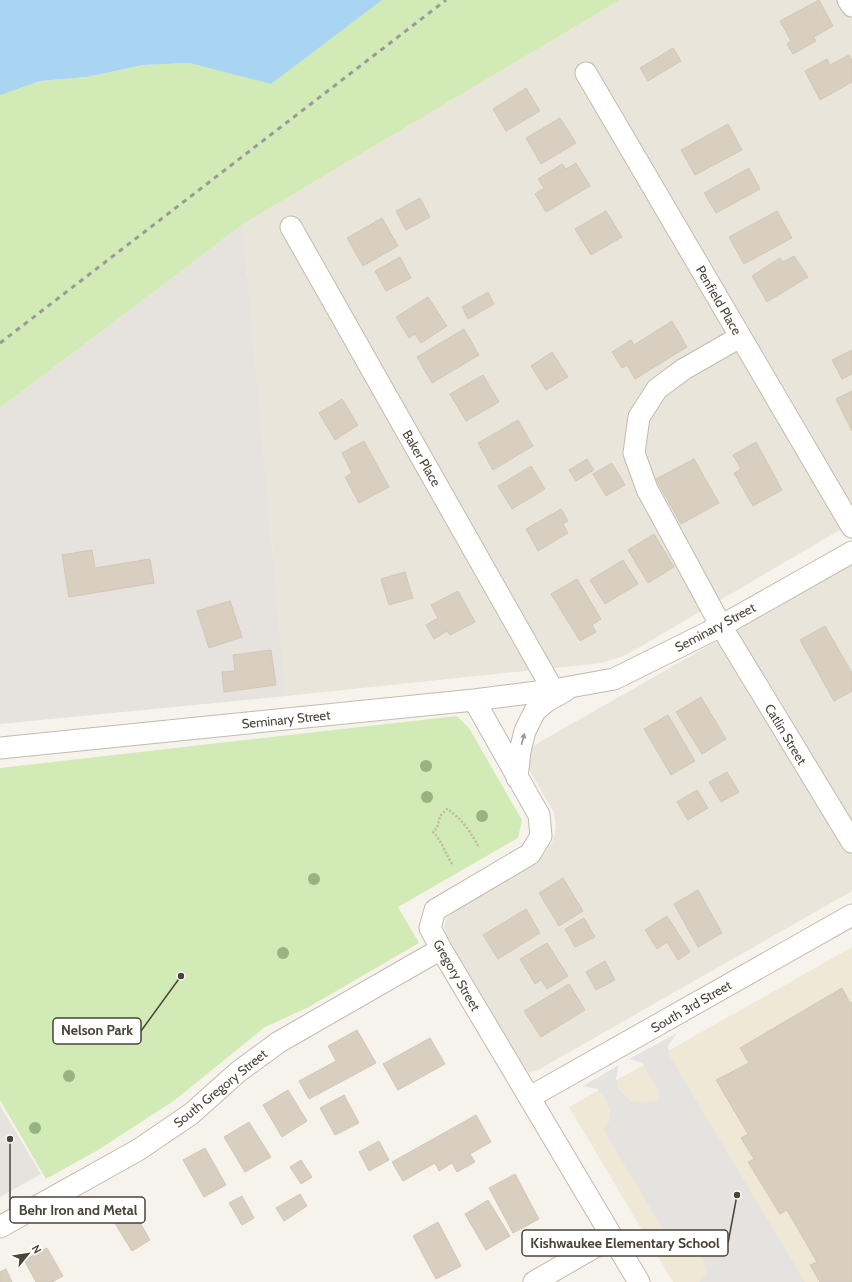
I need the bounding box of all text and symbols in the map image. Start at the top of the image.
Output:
street label: Penfield Place [693,263,745,338]
street label: Baker Place [399,427,445,489]
street label: Seminary Street [672,599,759,655]
street label: Catlin Street [762,701,811,768]
street label: Seminary Street [241,706,332,732]
one-way arrow [520,733,526,745]
street label: Gregory Street [430,936,484,1014]
street label: South 3rd Street [648,976,735,1036]
callout: Nelson Park [53,1018,141,1044]
text: Nelson Park [61,1021,133,1039]
street label: South Gregory Street [170,1045,271,1131]
callout: Behr Iron and Metal [10,1197,145,1223]
text: Behr Iron and Metal [19,1201,138,1219]
callout: Kishwaukee Elementary School [522,1230,728,1256]
north arrow [8,1234,48,1274]
text: Kishwaukee Elementary School [530,1234,720,1252]
text: N [29,1242,45,1256]

